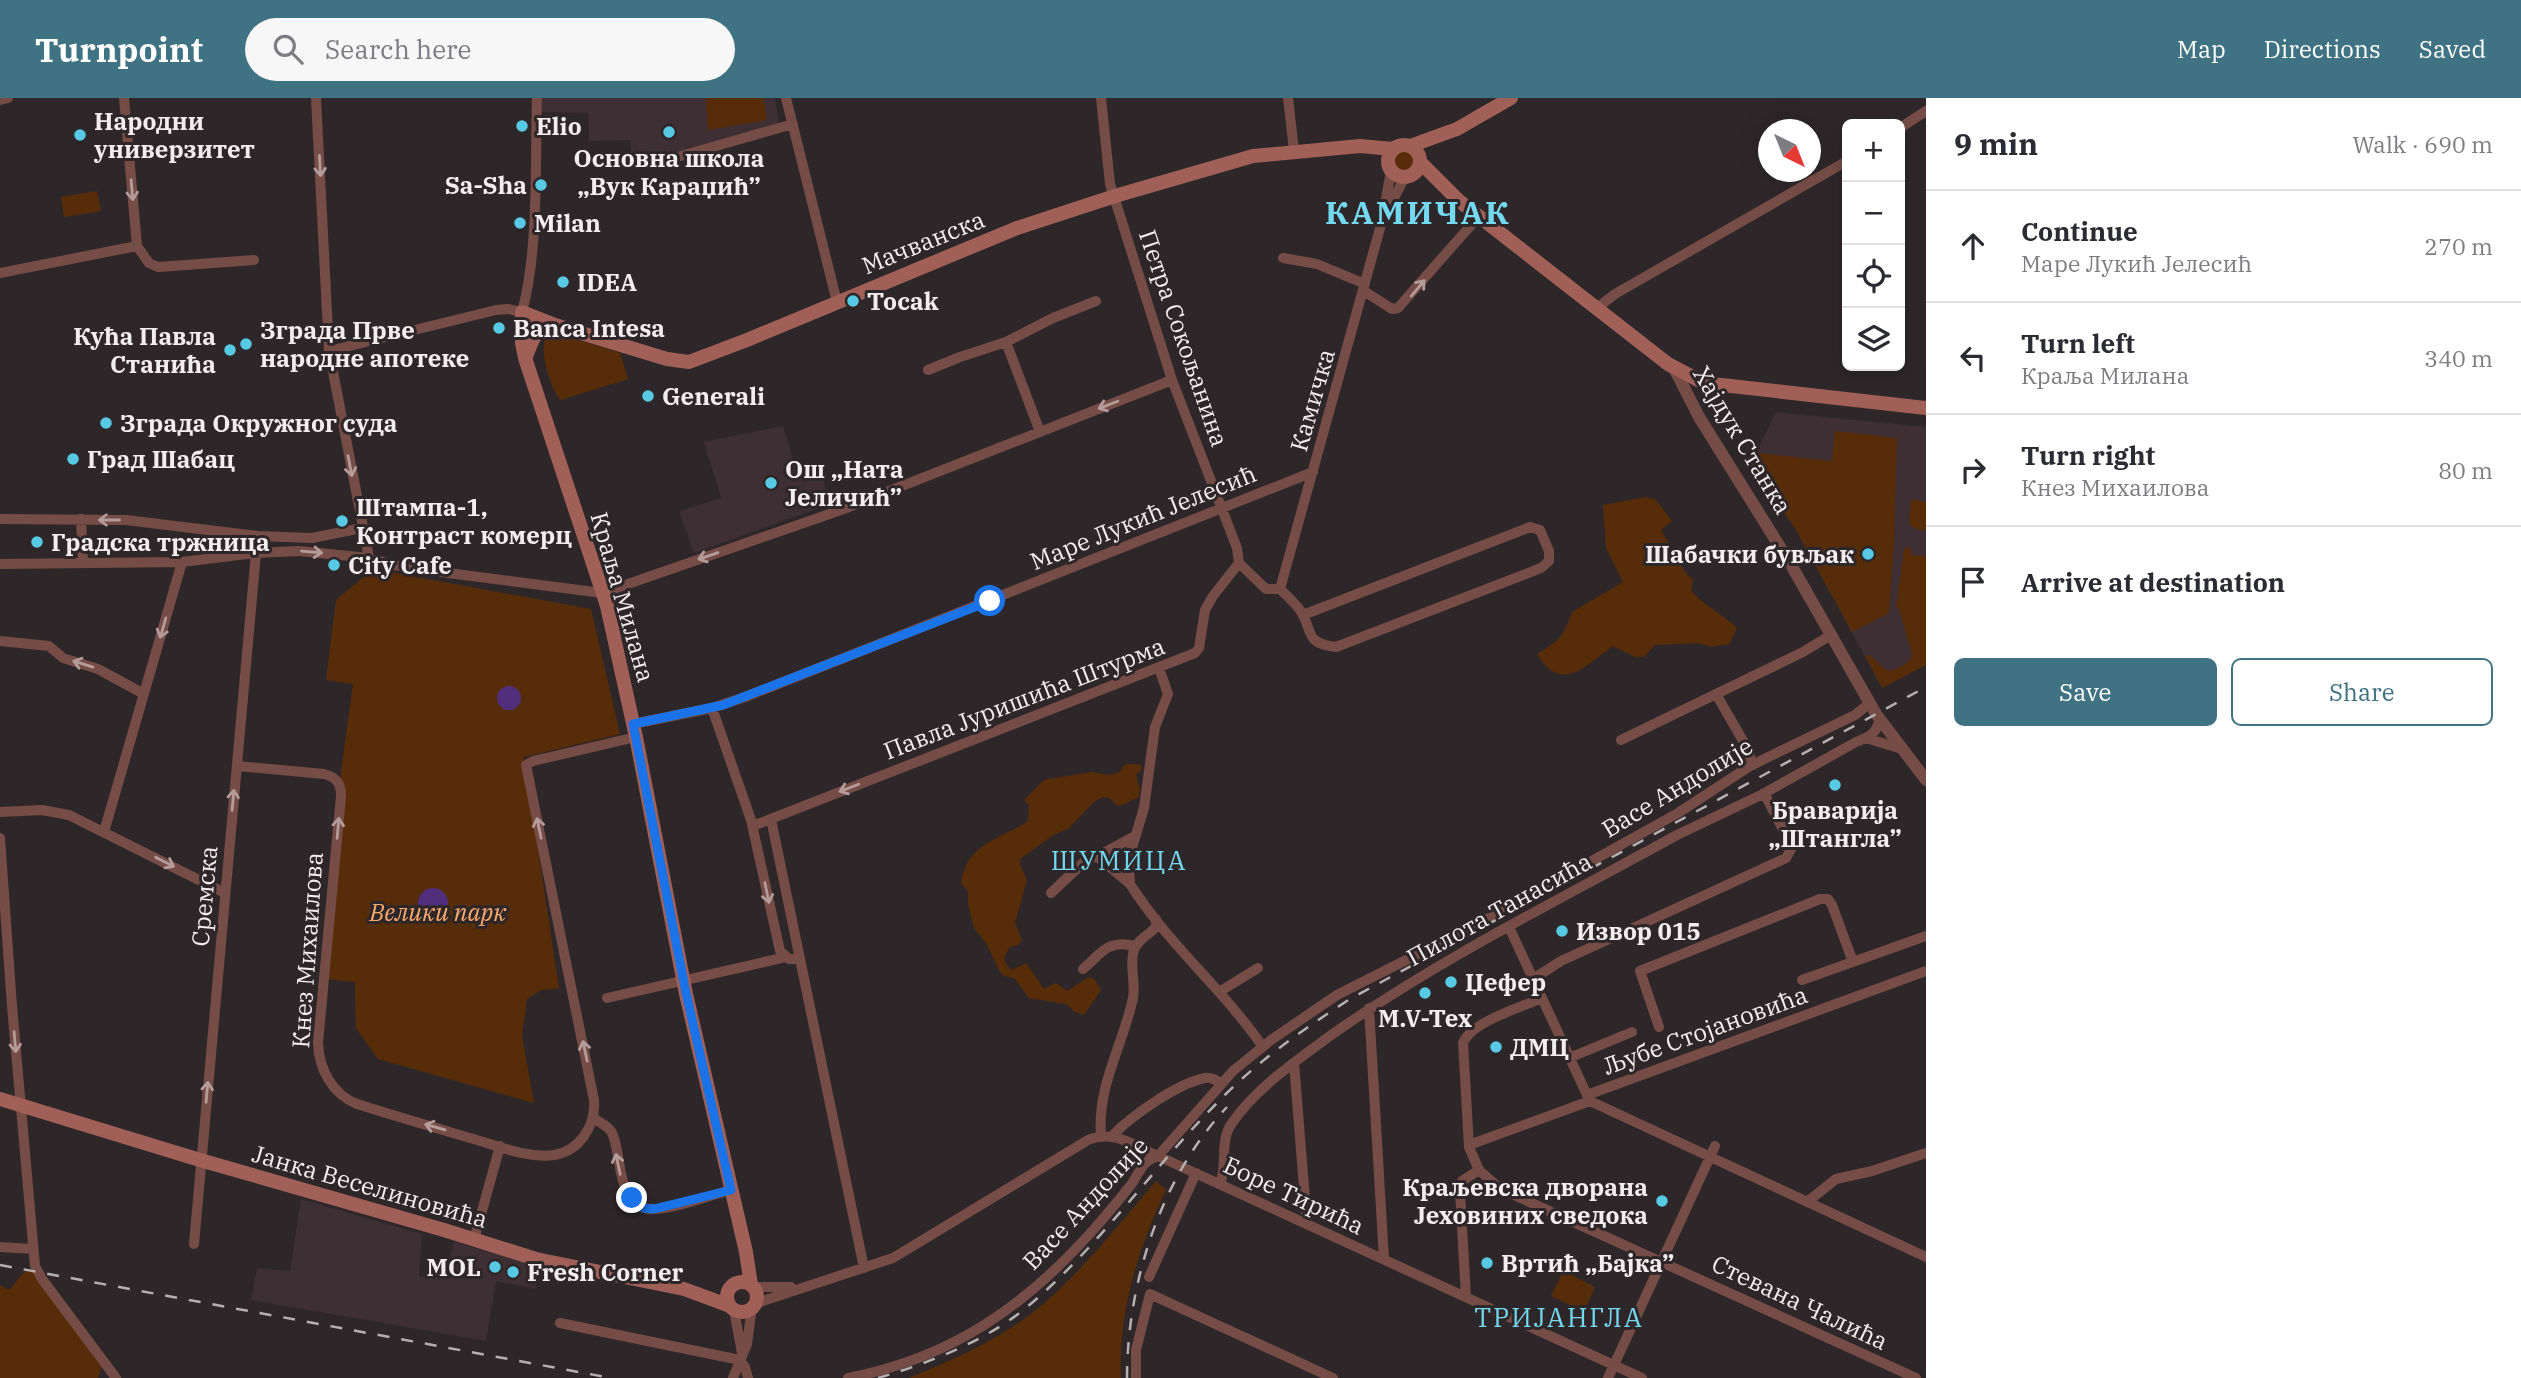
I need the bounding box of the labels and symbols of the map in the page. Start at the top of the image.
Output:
place label: Народни универзитет [93,105,255,165]
place label: Elio [536,110,582,142]
marker: Elio [514,118,530,134]
north arrow [1758,119,1821,182]
marker: Основна школа „Вук Караџић” [661,124,677,140]
marker: Народни универзитет [72,127,88,143]
place label: Основна школа „Вук Караџић” [574,142,765,202]
one-way arrow [313,154,326,177]
place label: Sa-Sha [445,169,527,201]
marker: Sa-Sha [533,177,549,193]
one-way arrow [126,179,139,201]
district label: КАМИЧАК [1325,191,1511,233]
street label: Мачванска [857,203,989,281]
place label: Milan [534,207,601,239]
marker: Milan [512,215,528,231]
street label: Петра Сокољанина [1132,225,1236,451]
place label: IDEA [577,266,637,298]
marker: IDEA [555,274,571,290]
one-way arrow [1410,279,1426,297]
place label: Tocak [867,285,939,317]
marker: Tocak [845,293,861,309]
place label: Banca Intesa [513,312,665,344]
place label: Зграда Прве народне апотеке [260,314,469,374]
place label: Кућа Павла Станића [73,320,216,380]
marker: Banca Intesa [491,320,507,336]
marker: Зграда Прве народне апотеке [238,336,254,352]
marker: Кућа Павла Станића [222,342,238,358]
street label: Камичка [1282,345,1342,455]
street label: Хајдук Станка [1686,360,1800,520]
place label: Generali [662,380,765,412]
marker: Generali [640,388,656,404]
one-way arrow [1098,400,1120,413]
place label: Зграда Окружног суда [120,407,398,439]
marker: Зграда Окружног суда [98,415,114,431]
place label: Град Шабац [87,443,235,475]
marker: Град Шабац [65,451,81,467]
place label: Ош „Ната Јеличић” [785,453,904,513]
one-way arrow [344,454,358,477]
street label: Маре Лукић Јелесић [1025,457,1261,577]
marker: Ош „Ната Јеличић” [763,475,779,491]
place label: Штампа-1, Контраст комерц [356,491,572,551]
street label: Краља Милана [583,508,663,686]
one-way arrow [97,513,120,527]
marker: Штампа-1, Контраст комерц [334,513,350,529]
place label: Градска тржница [51,526,270,558]
marker: Градска тржница [29,534,45,550]
place label: Шабачки бувљак [1645,538,1854,570]
one-way arrow [300,546,323,559]
marker: Шабачки бувљак [1860,546,1876,562]
place label: City Cafe [348,549,452,581]
one-way arrow [698,551,720,563]
marker: City Cafe [326,557,342,573]
route start [974,585,1005,616]
one-way arrow [156,617,169,639]
street label: Павла Јуришића Штурма [879,629,1169,767]
one-way arrow [72,657,94,670]
street label: Васе Андолије [1596,729,1758,845]
marker: Браварија „Штангла” [1827,777,1843,793]
one-way arrow [839,783,861,796]
one-way arrow [227,789,240,812]
place label: Браварија „Штангла” [1768,794,1902,854]
one-way arrow [331,817,344,840]
one-way arrow [532,817,546,840]
district label: ШУМИЦА [1051,843,1187,877]
street label: Сремска [184,844,224,948]
street label: Пилота Танасића [1401,845,1597,973]
street label: Кнез Михаилова [284,851,330,1049]
one-way arrow [154,856,175,870]
one-way arrow [760,881,774,904]
park label: Велики парк [369,896,507,928]
place label: Извор 015 [1576,915,1701,947]
marker: Извор 015 [1554,923,1570,939]
place label: Џефер [1465,966,1546,998]
marker: Џефер [1443,974,1459,990]
street label: Љубе Стојановића [1598,978,1812,1082]
marker: M.V-Tex [1417,985,1433,1001]
place label: M.V-Tex [1378,1002,1472,1034]
one-way arrow [9,1030,22,1053]
place label: ДМЦ [1510,1031,1569,1063]
marker: ДМЦ [1488,1039,1504,1055]
one-way arrow [577,1040,591,1063]
one-way arrow [201,1081,214,1104]
one-way arrow [424,1120,446,1133]
street label: Васе Андолије [1015,1130,1155,1276]
street label: Јанка Веселиновића [249,1137,491,1235]
street label: Боре Тирића [1219,1148,1369,1242]
one-way arrow [611,1154,624,1176]
place label: Краљевска дворана Јеховиних сведока [1402,1171,1648,1231]
route end [616,1182,647,1213]
marker: Краљевска дворана Јеховиних сведока [1654,1193,1670,1209]
place label: Вртић „Бајка” [1501,1247,1674,1279]
street label: Стевана Чалића [1707,1247,1893,1357]
place label: MOL [426,1251,481,1283]
marker: Вртић „Бајка” [1479,1255,1495,1271]
place label: Fresh Corner [527,1256,684,1288]
marker: MOL [487,1259,503,1275]
marker: Fresh Corner [505,1264,521,1280]
district label: ТРИЈАНГЛА [1474,1300,1644,1334]

